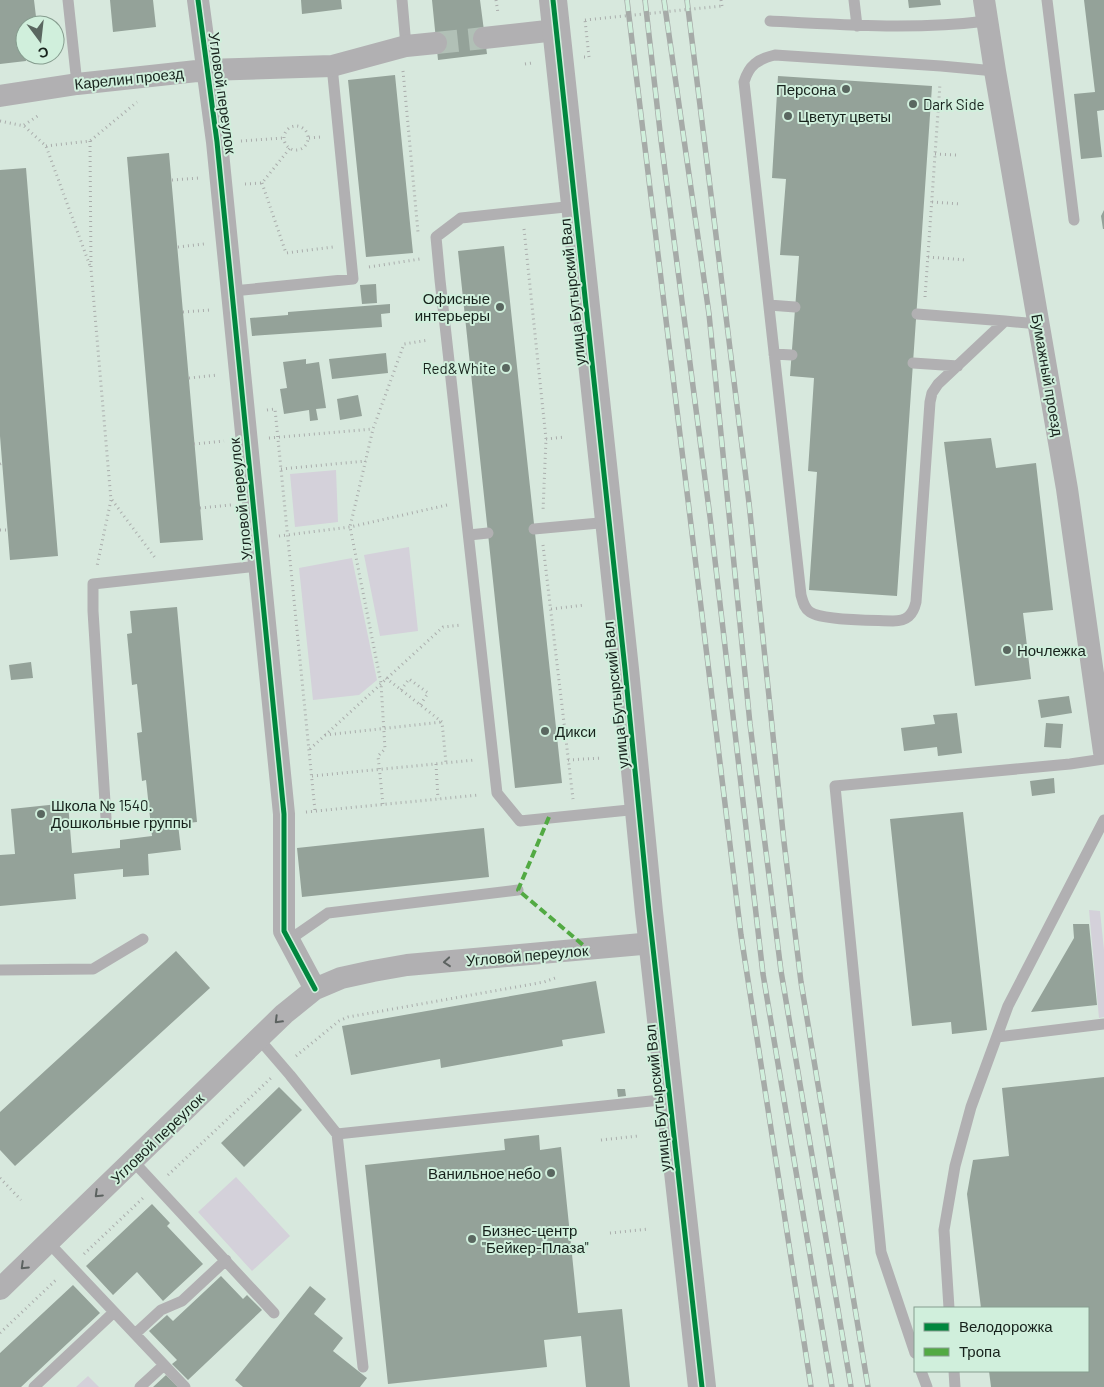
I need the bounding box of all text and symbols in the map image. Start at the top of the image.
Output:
north arrow [15,15,65,65]
street label: Угловой переулок [206,31,241,155]
text: С [36,44,51,63]
street label: Карелин проезд [73,63,185,93]
place label: Персона [776,80,837,98]
marker: Персона [840,83,852,95]
place label: Dark Side [923,95,985,113]
marker: Dark Side [907,98,919,110]
place label: Цветут цветы [798,107,891,125]
marker: Цветут цветы [782,110,794,122]
street label: улица Бутырский Вал [555,217,589,367]
place label: Офисные интерьеры [415,289,490,324]
marker: Офисные интерьеры [494,301,506,313]
street label: Бумажный проезд [1028,312,1068,438]
place label: Red&White [422,359,496,377]
marker: Red&White [500,362,512,374]
street label: Угловой переулок [225,437,255,561]
street label: улица Бутырский Вал [598,620,632,770]
place label: Ночлежка [1017,641,1087,659]
marker: Ночлежка [1001,644,1013,656]
place label: Дикси [555,722,596,740]
marker: Дикси [539,725,551,737]
place label: Школа № 1540. Дошкольные группы [51,796,192,831]
marker: Школа № 1540. Дошкольные группы [35,808,47,820]
street label: Угловой переулок [465,941,589,969]
one-way arrow [443,956,451,967]
one-way arrow [275,1015,284,1024]
street label: улица Бутырский Вал [640,1023,674,1173]
street label: Угловой переулок [107,1089,208,1187]
place label: Ванильное небо [428,1164,541,1182]
marker: Ванильное небо [545,1167,557,1179]
one-way arrow [95,1188,104,1197]
place label: Бизнес-центр "Бейкер-Плаза" [482,1221,589,1256]
marker: Бизнес-центр "Бейкер-Плаза" [466,1233,478,1245]
one-way arrow [21,1260,30,1269]
legend [914,1307,1089,1372]
text: Велодорожка [959,1317,1053,1335]
text: Тропа [959,1342,1001,1360]

